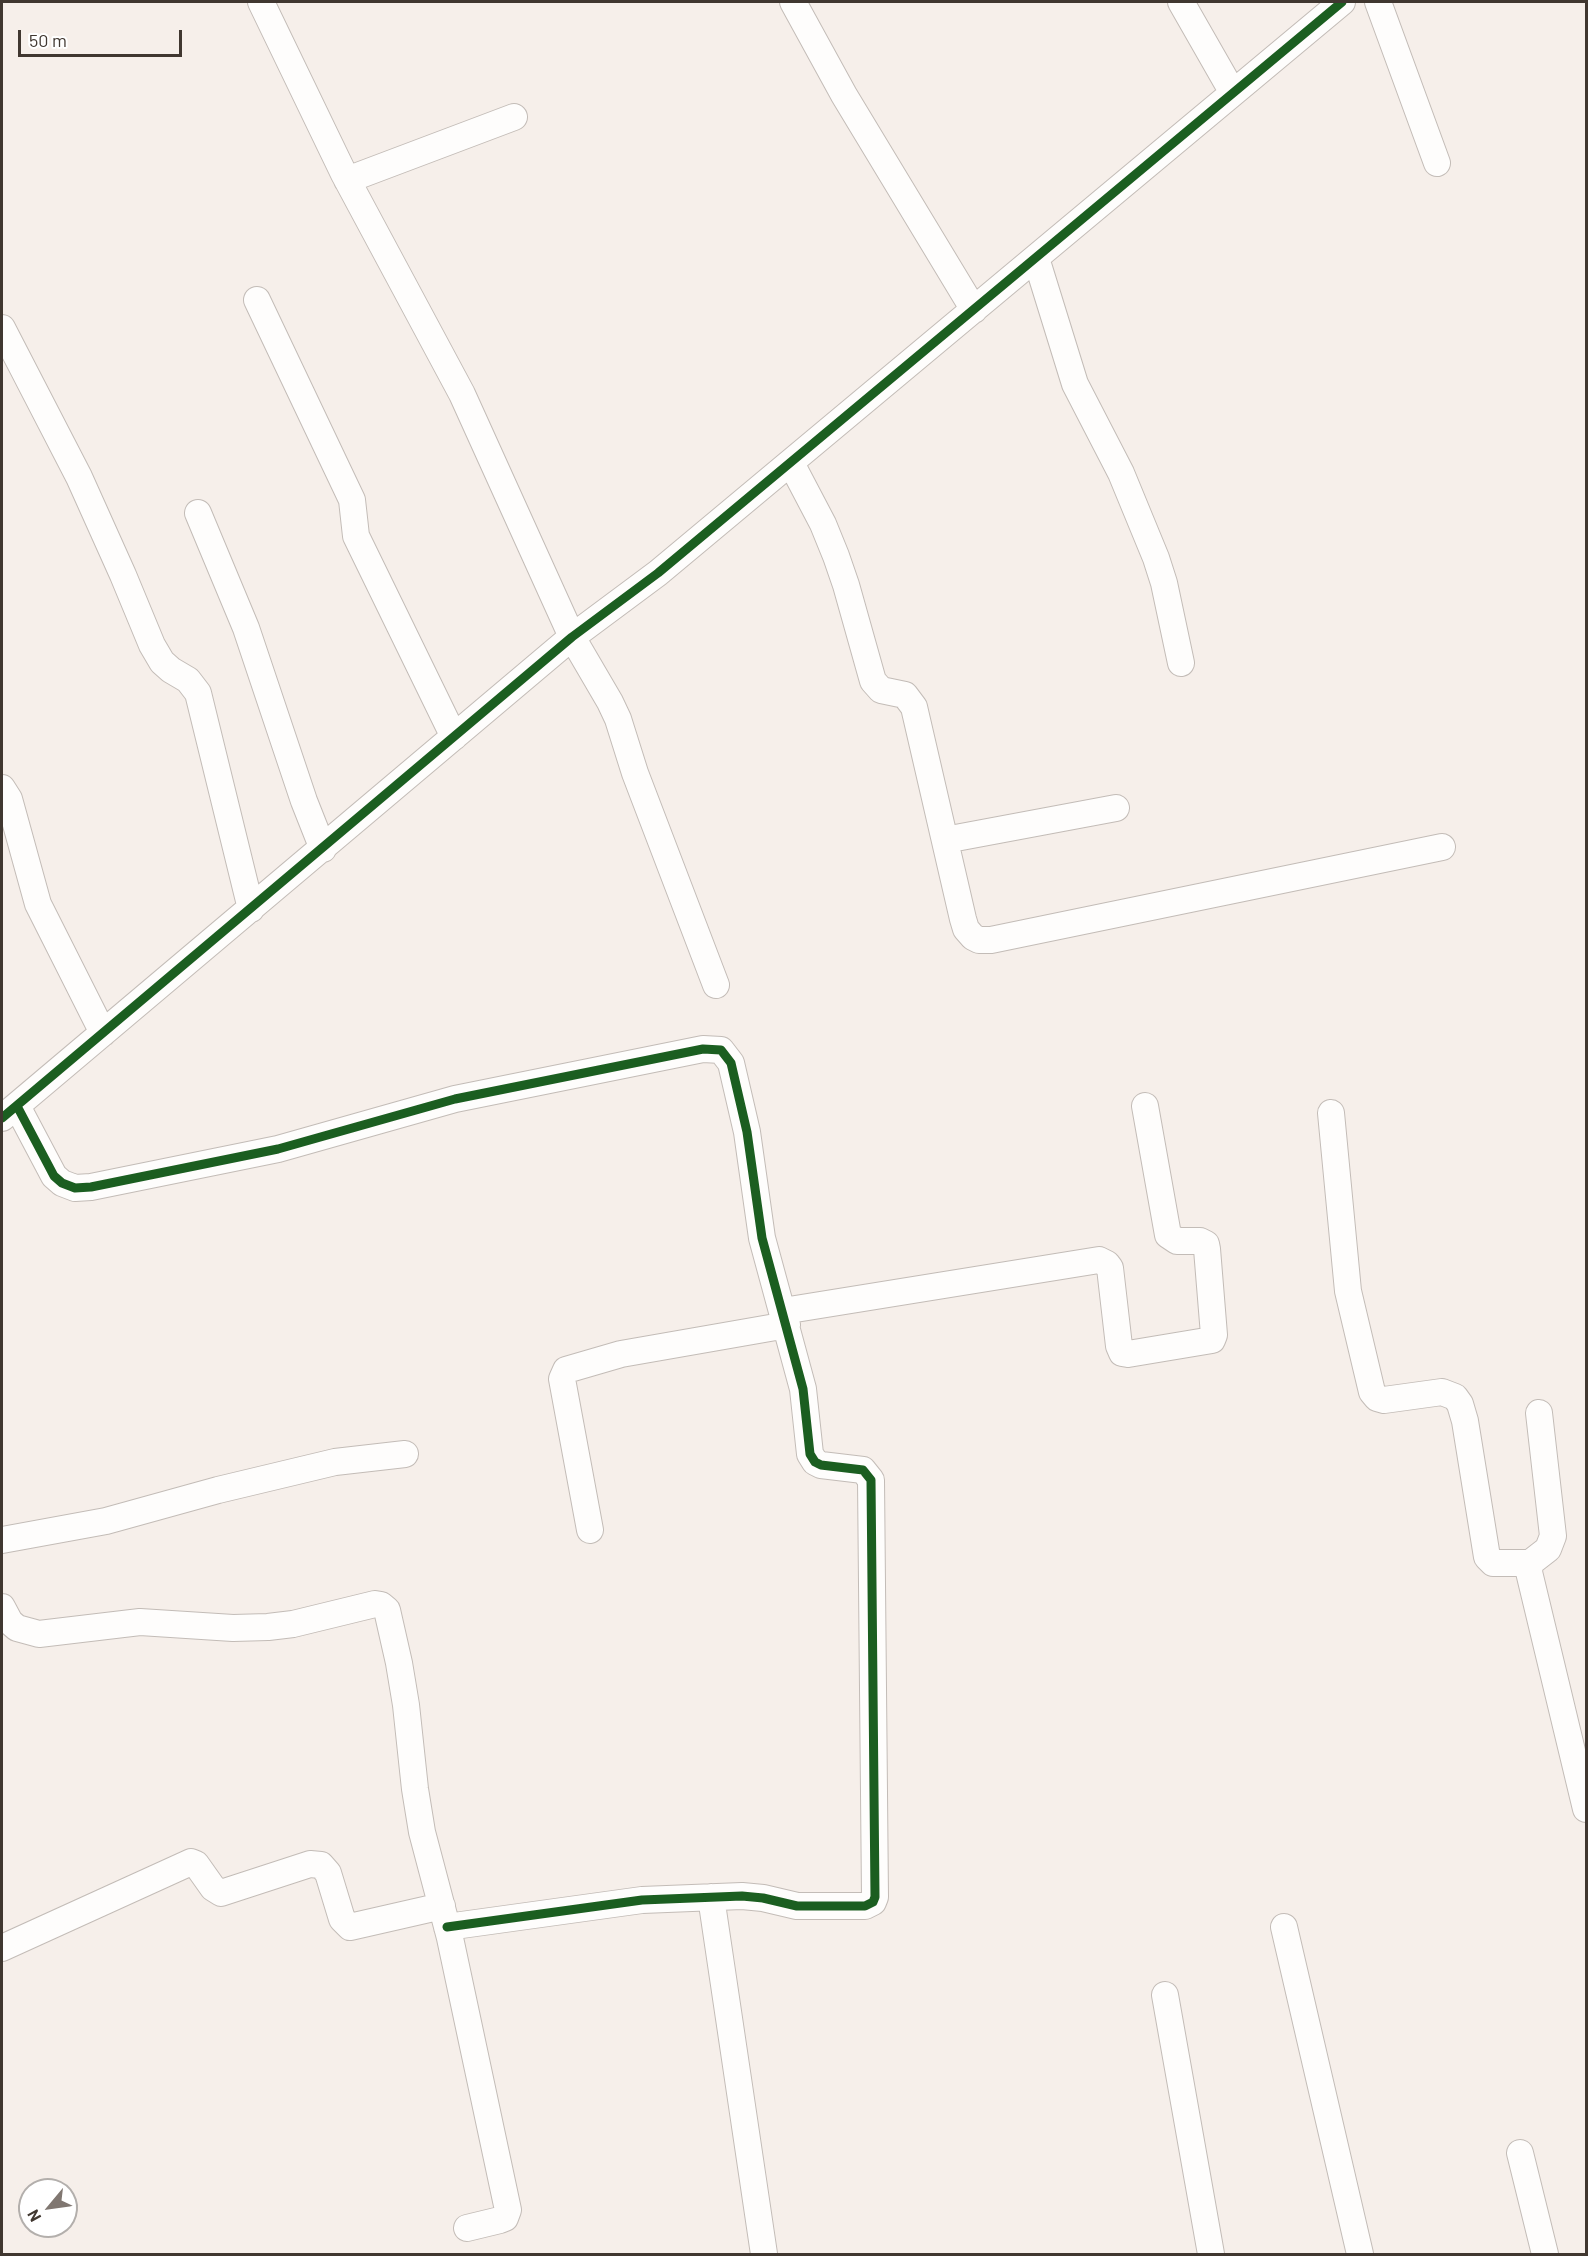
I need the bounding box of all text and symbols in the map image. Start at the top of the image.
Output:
scale bar [21,18,184,56]
text: 50 m [29,29,67,51]
north arrow [18,2178,78,2238]
text: N [23,2207,44,2225]

